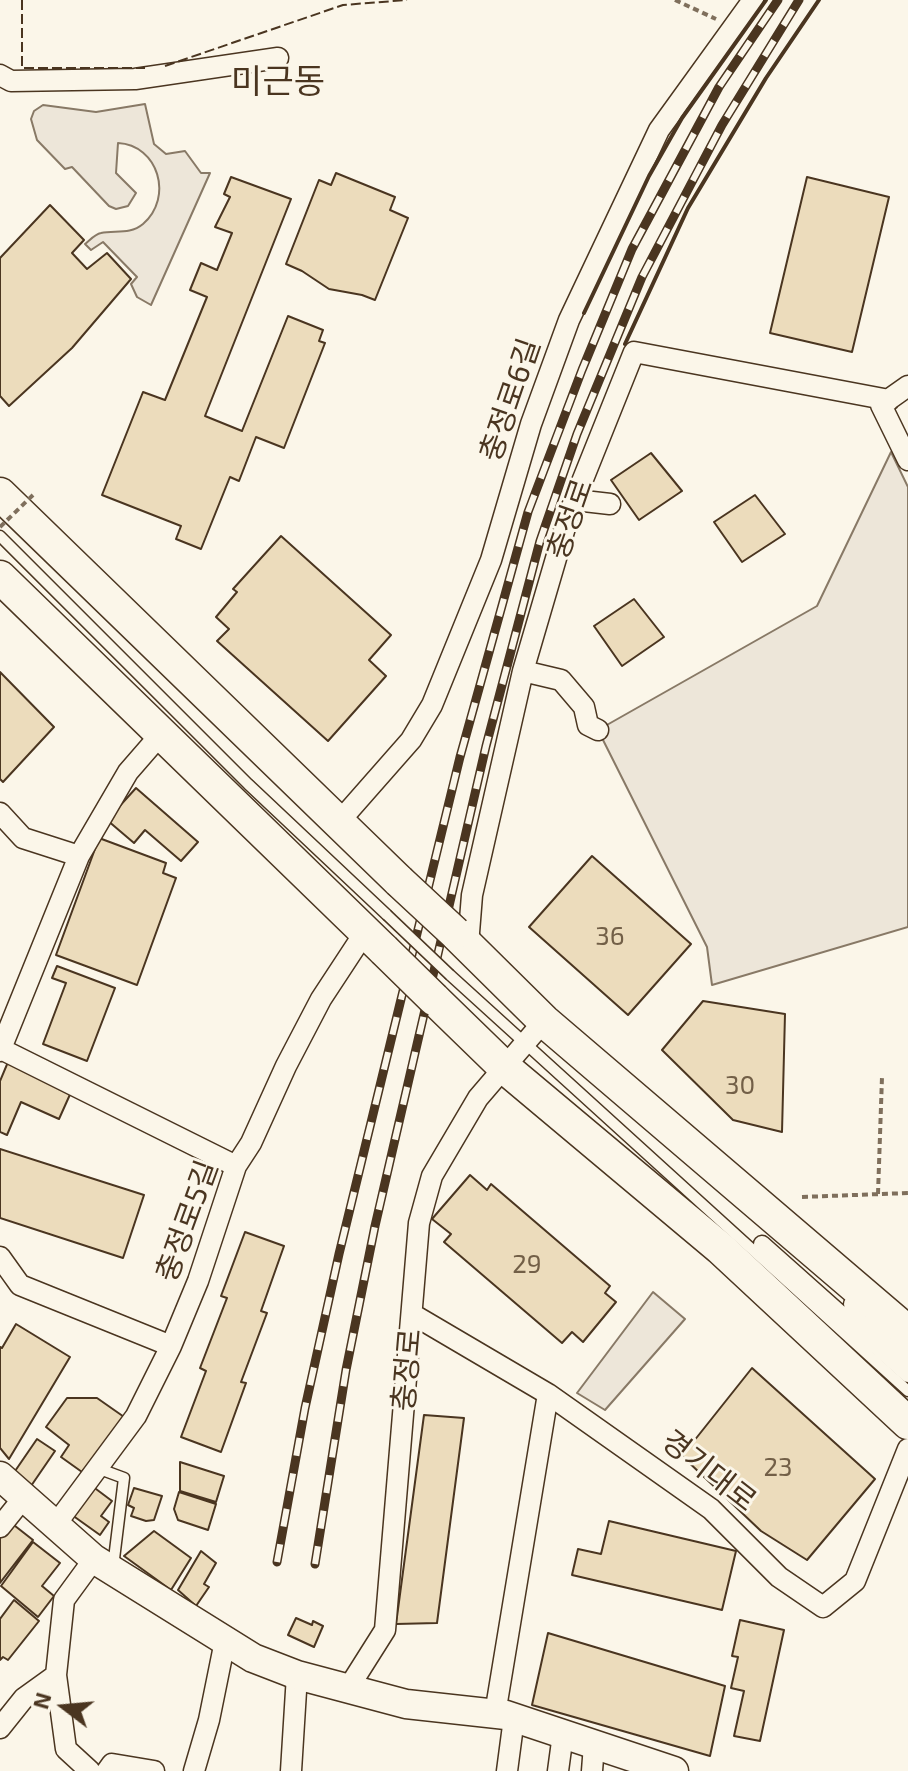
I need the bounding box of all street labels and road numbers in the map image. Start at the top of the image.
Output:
street label: 충정로6길 [472,334,548,466]
street label: 충정로 [540,474,600,564]
street label: 충정로5길 [148,1155,226,1287]
street label: 충정로 [385,1327,429,1413]
street label: 경기대로 [654,1423,764,1519]

